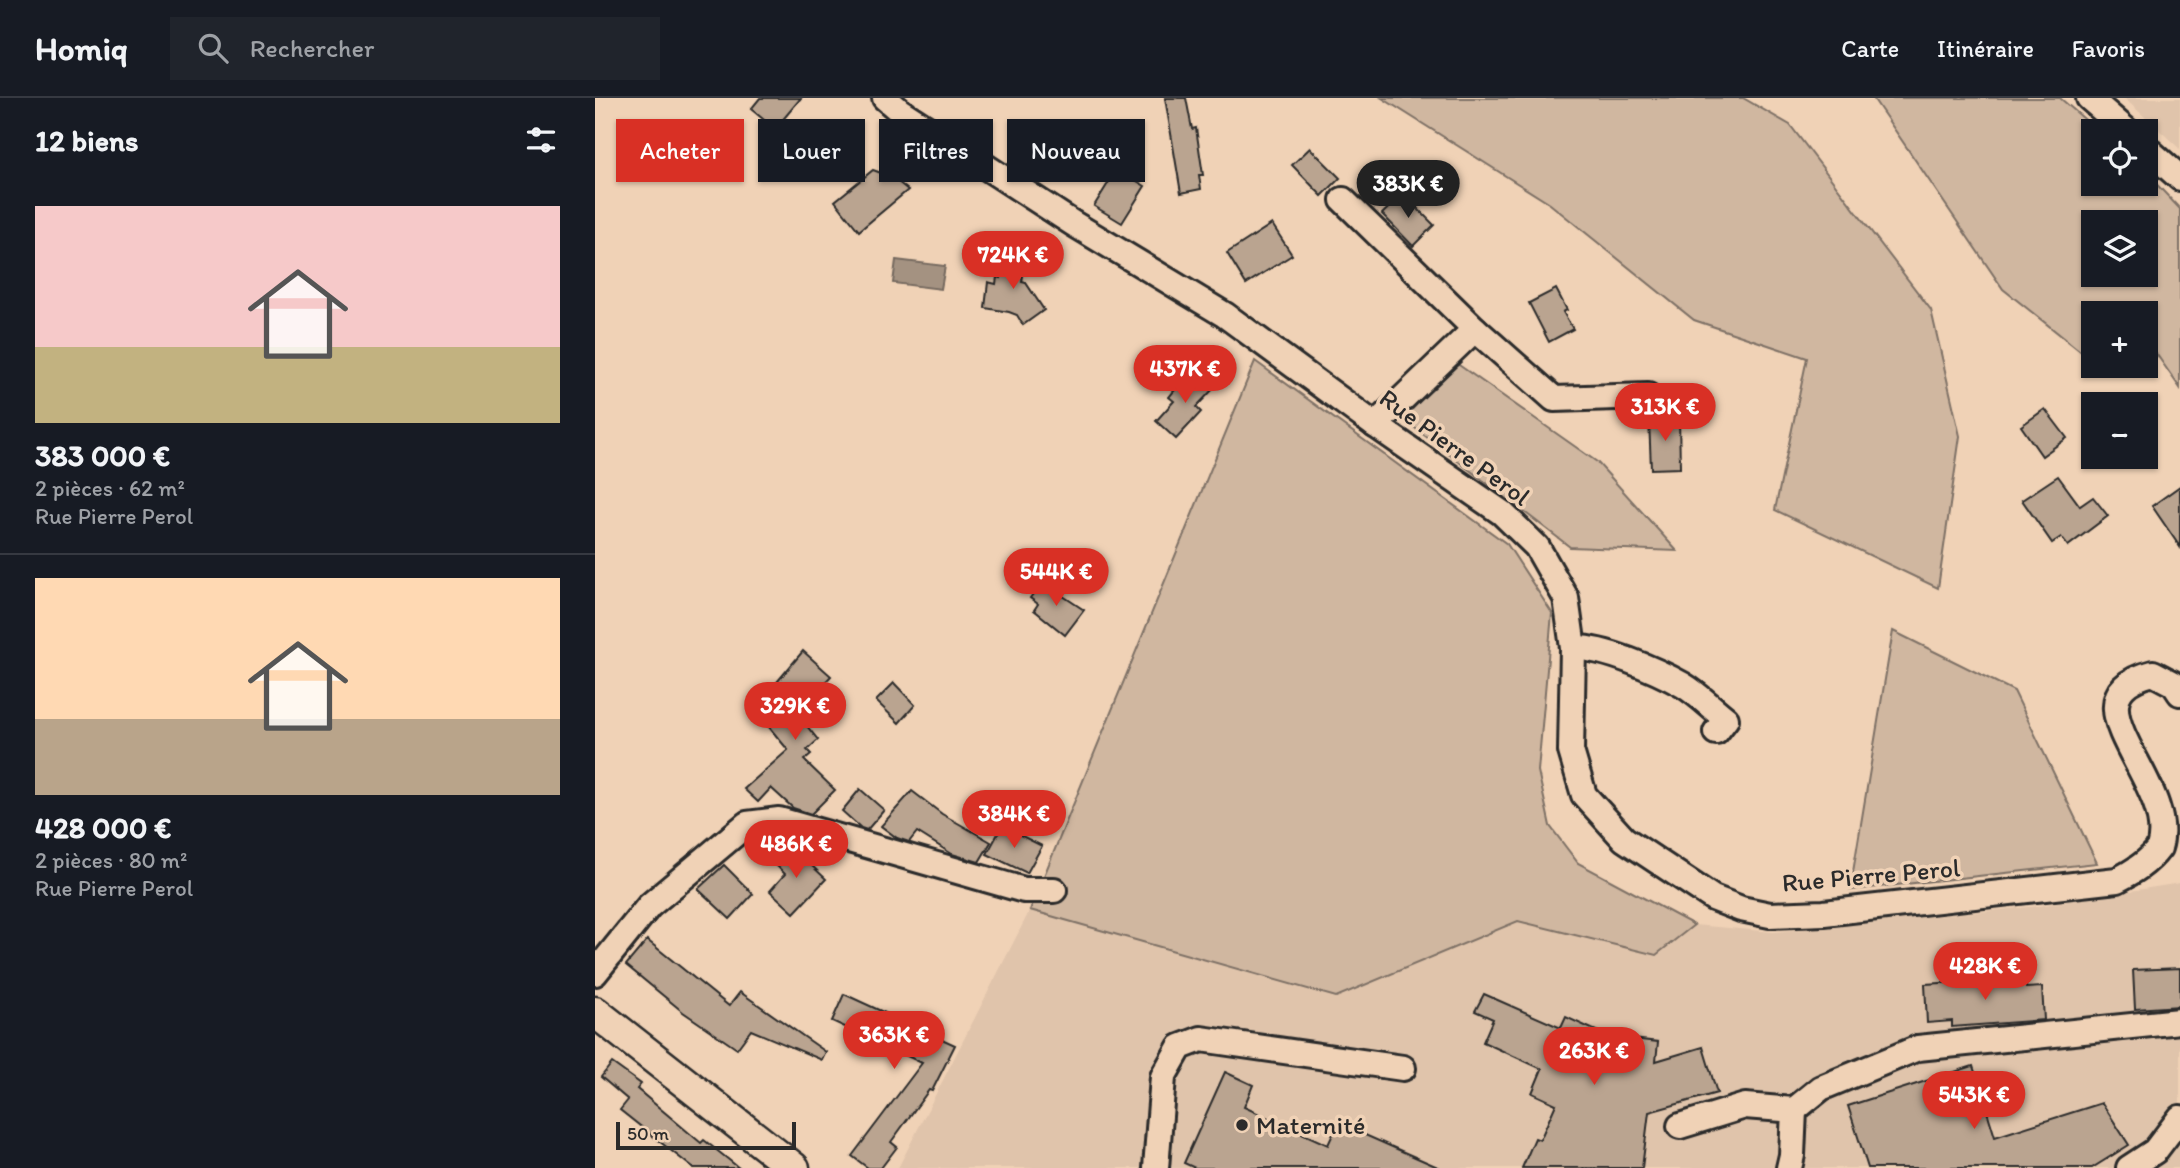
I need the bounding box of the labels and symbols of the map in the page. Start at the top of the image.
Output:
pin: 383K € [1351,160,1465,220]
pin: 724K € [956,232,1070,291]
pin: 437K € [1128,345,1242,405]
street label: Rue Pierre Perol [1373,381,1537,513]
pin: 313K € [1608,384,1722,443]
pin: 544K € [999,548,1113,608]
pin: 329K € [738,682,852,742]
pin: 384K € [957,790,1071,850]
pin: 486K € [739,820,853,880]
street label: Rue Pierre Perol [1781,851,1961,899]
pin: 428K € [1928,942,2042,1002]
pin: 363K € [837,1012,951,1071]
pin: 263K € [1537,1028,1651,1087]
pin: 543K € [1917,1072,2031,1131]
place label: Maternité [1256,1109,1365,1141]
marker: Maternité [1234,1117,1250,1133]
scale bar [616,1119,796,1151]

